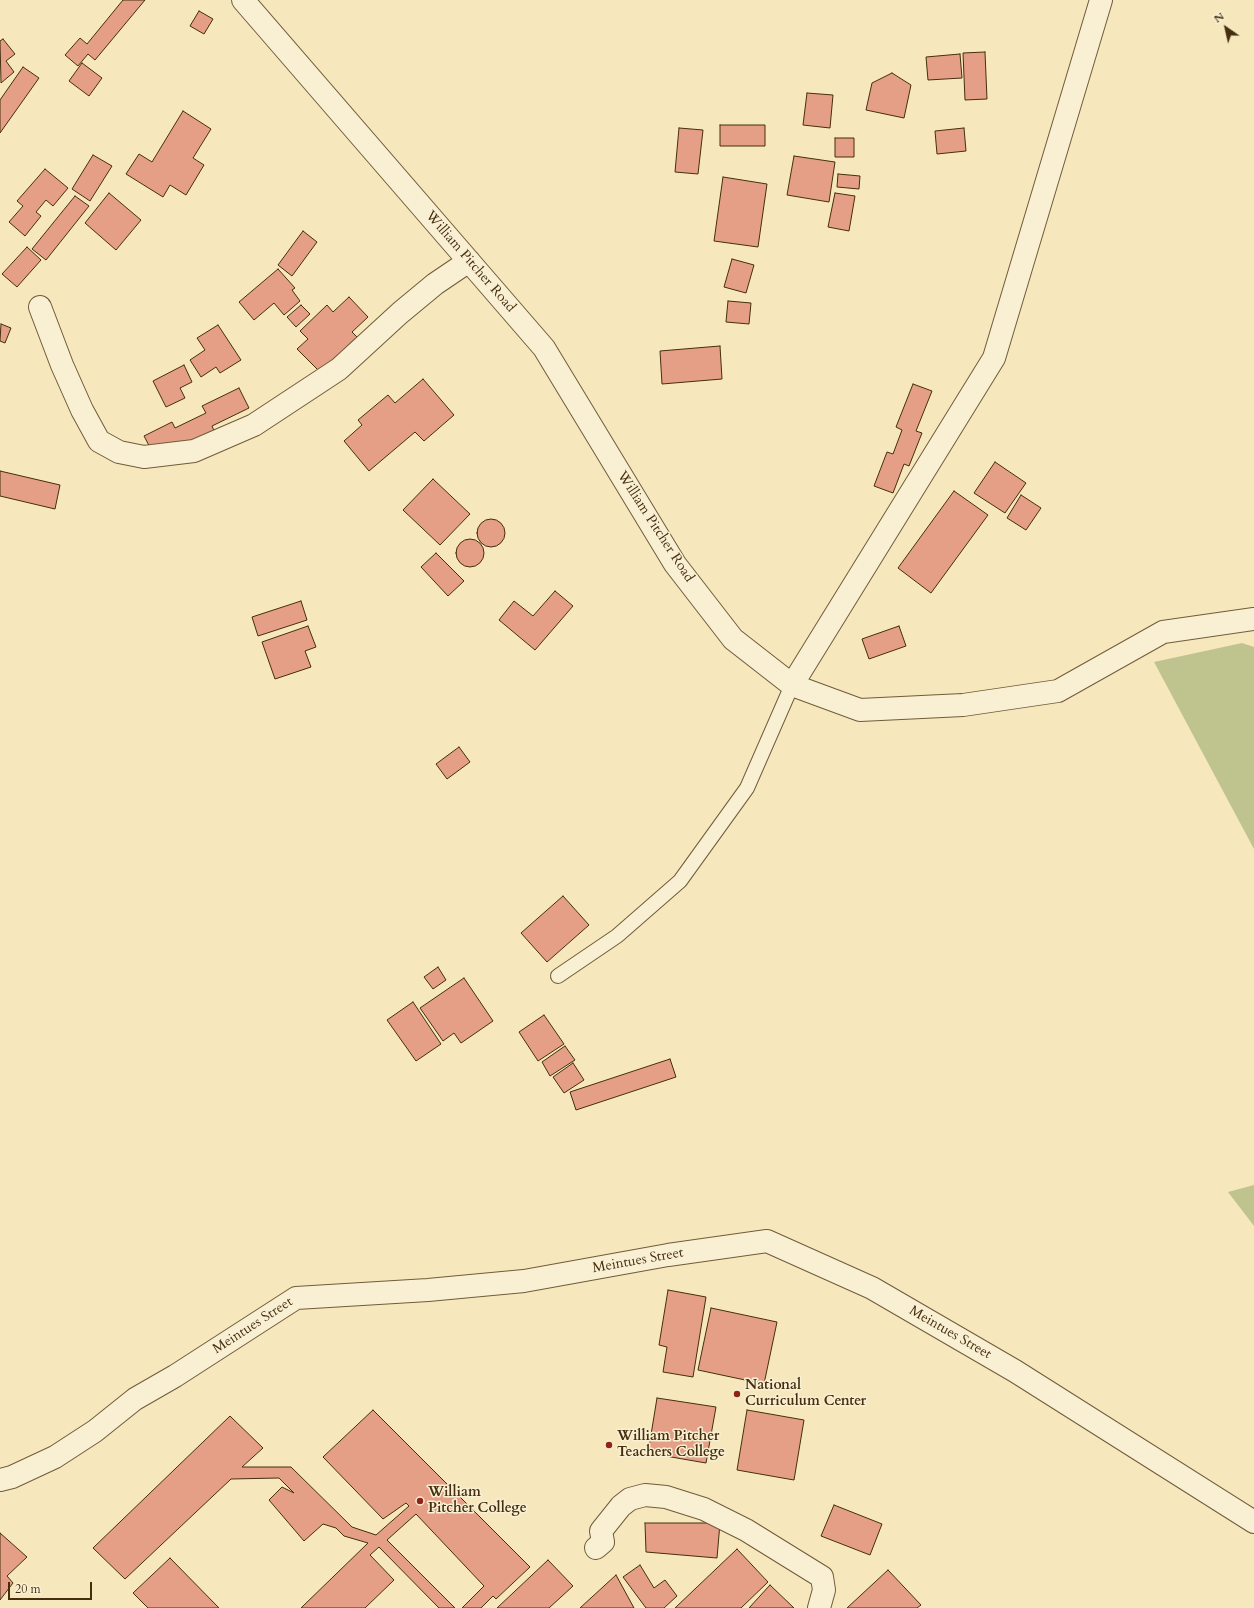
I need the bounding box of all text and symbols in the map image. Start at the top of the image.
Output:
north arrow [1206,8,1246,48]
text: N [1211,9,1227,27]
street label: William Pitcher Road [421,208,519,316]
street label: William Pitcher Road [613,468,697,586]
street label: Meintues Street [591,1245,685,1277]
street label: Meintues Street [210,1294,296,1358]
street label: Meintues Street [906,1303,994,1363]
place label: National Curriculum Center [745,1378,866,1410]
marker: National Curriculum Center [732,1389,742,1399]
place label: William Pitcher Teachers College [617,1429,725,1462]
marker: William Pitcher Teachers College [604,1440,614,1450]
place label: William Pitcher College [428,1485,527,1518]
marker: William Pitcher College [415,1496,425,1506]
scale bar [10,1574,94,1600]
text: 20 m [15,1581,41,1597]

